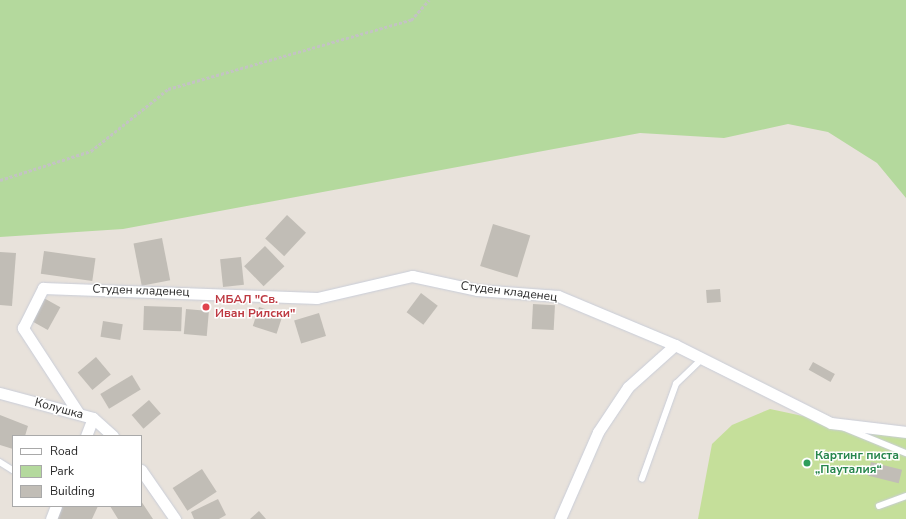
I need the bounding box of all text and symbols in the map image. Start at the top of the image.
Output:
street label: Студен кладенец [460,279,558,305]
street label: Студен кладенец [92,282,190,300]
place label: МБАЛ "Св. Иван Рилски" [215,293,295,321]
marker: МБАЛ "Св. Иван Рилски" [200,301,212,313]
street label: Колушка [33,396,85,422]
legend [12,435,142,507]
text: Road [50,443,78,459]
place label: Картинг писта „Пауталия“ [815,449,899,477]
marker: Картинг писта „Пауталия“ [802,458,812,468]
text: Park [50,463,74,479]
text: Building [50,483,95,499]

